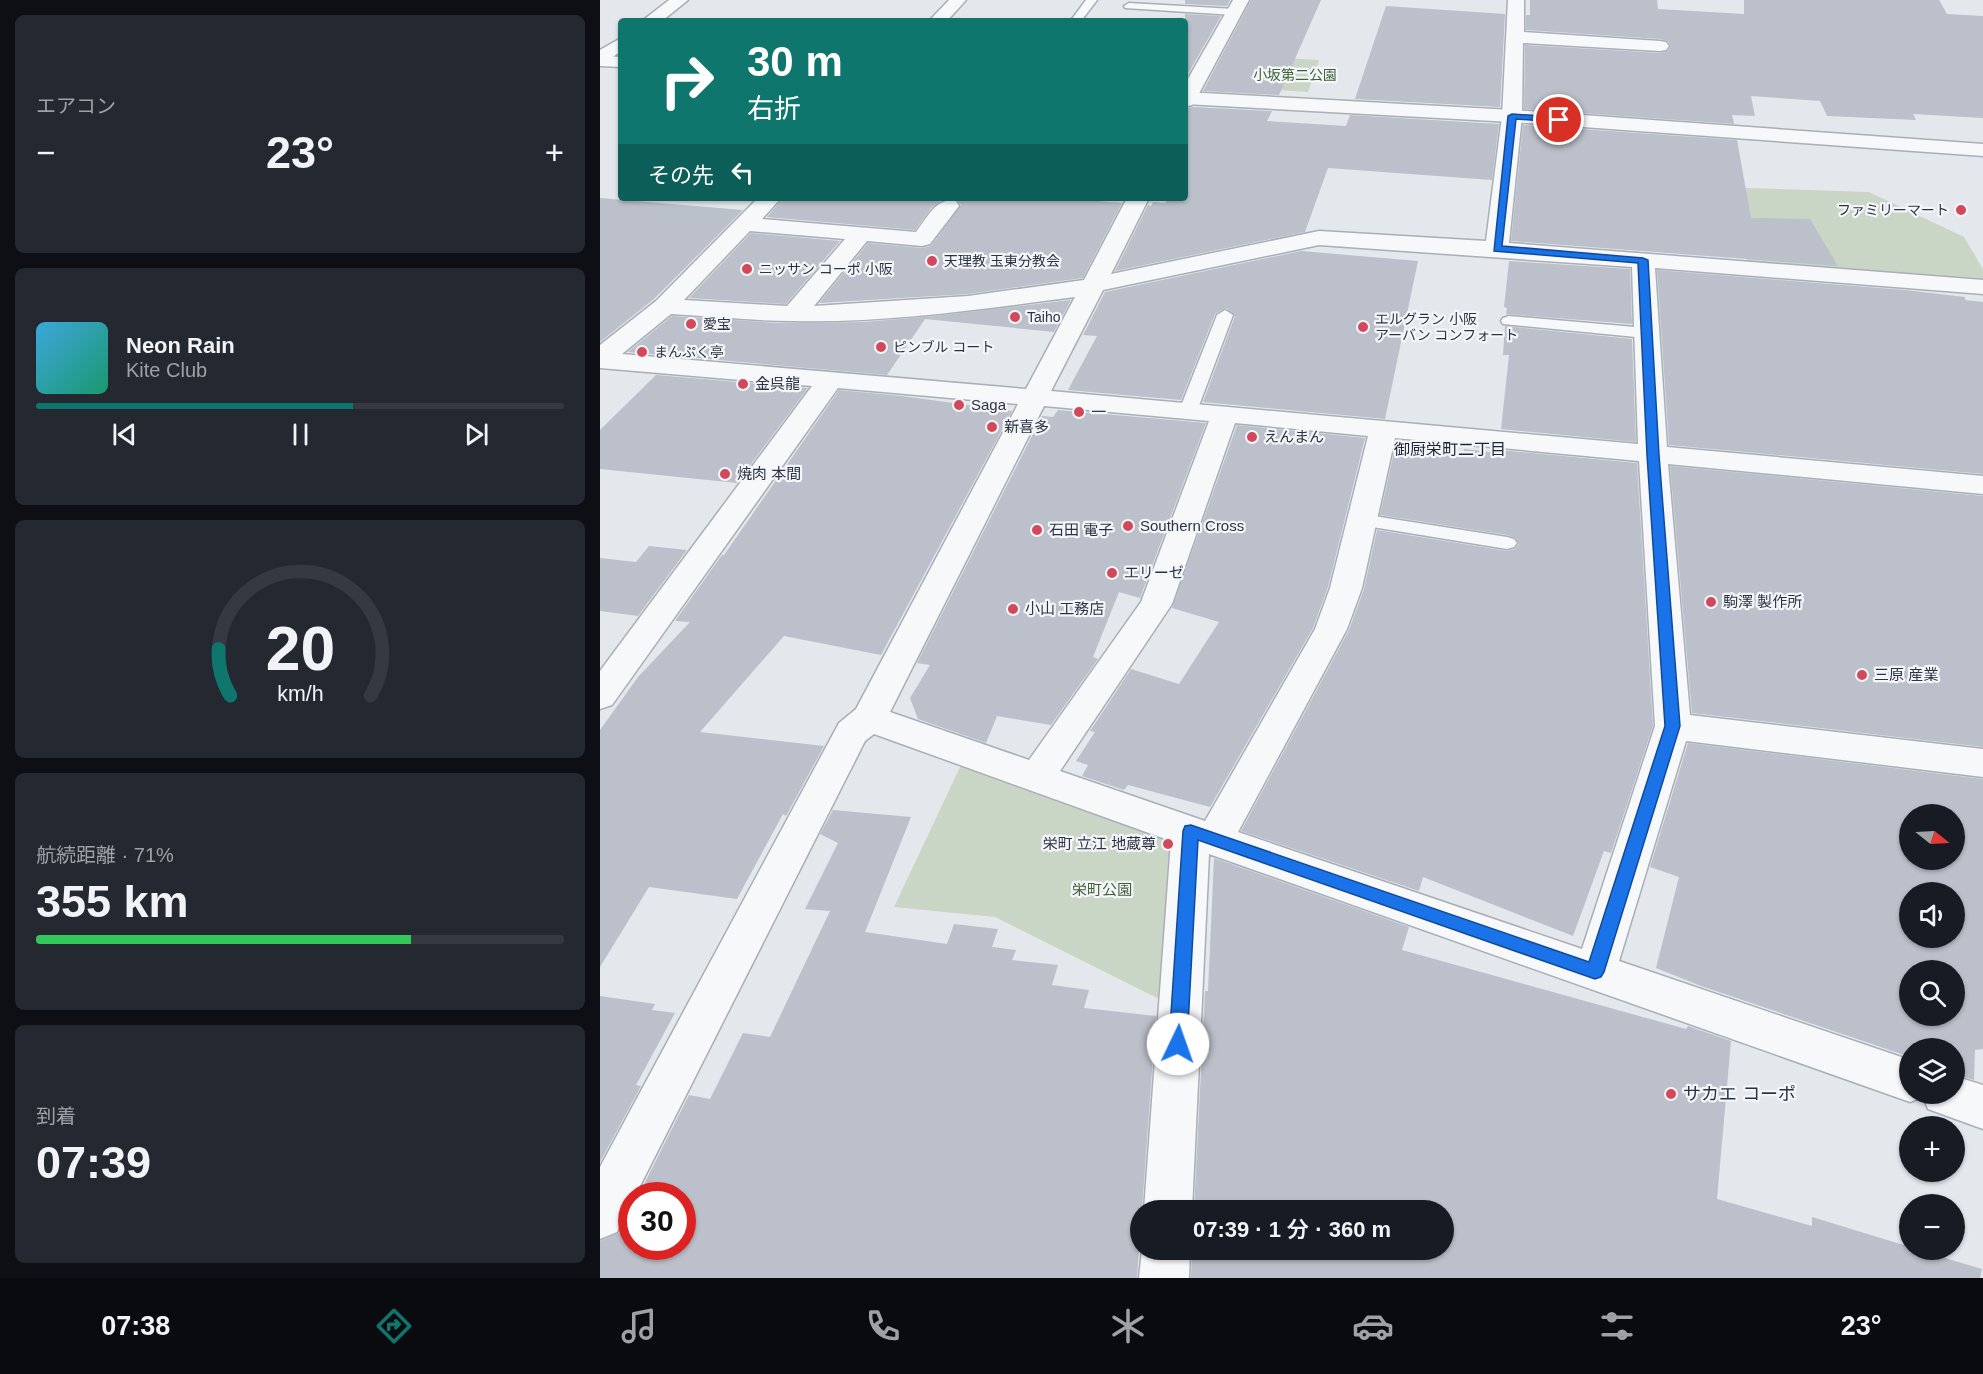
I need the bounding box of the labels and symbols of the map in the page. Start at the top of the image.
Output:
park label: 小坂第二公園 [1253,67,1337,83]
pin [1533,94,1584,145]
place label: ファミリーマート [1837,202,1949,218]
marker: ファミリーマート [1954,203,1968,217]
place label: 天理教 玉東分教会 [944,253,1060,269]
marker: 天理教 玉東分教会 [925,254,939,268]
place label: ニッサン コーポ 小阪 [759,261,893,277]
marker: ニッサン コーポ 小阪 [740,262,754,276]
place label: Taiho [1027,309,1061,325]
marker: Taiho [1008,310,1022,324]
place label: エルグラン 小阪 アーバン コンフォート [1375,311,1518,343]
place label: 愛宝 [703,316,731,332]
marker: 愛宝 [684,317,698,331]
marker: エルグラン 小阪 アーバン コンフォート [1356,320,1370,334]
place label: ピンブル コート [893,339,994,355]
marker: ピンブル コート [874,340,888,354]
place label: まんぷく亭 [654,344,724,360]
marker: まんぷく亭 [635,345,649,359]
place label: 金呉龍 [755,375,800,392]
marker: 金呉龍 [736,377,750,391]
place label: Saga [971,396,1007,413]
marker: Saga [952,398,966,412]
place label: 一 [1091,403,1106,420]
marker: 一 [1072,405,1086,419]
place label: 新喜多 [1004,418,1049,435]
marker: 新喜多 [985,420,999,434]
place label: えんまん [1264,428,1324,445]
marker: えんまん [1245,430,1259,444]
district label: 御厨栄町二丁目 [1394,441,1506,458]
place label: 焼肉 本間 [737,465,801,482]
marker: 焼肉 本間 [718,467,732,481]
place label: Southern Cross [1140,517,1244,534]
marker: Southern Cross [1121,519,1135,533]
place label: 石田 電子 [1049,521,1113,538]
marker: 石田 電子 [1030,523,1044,537]
place label: エリーゼ [1124,564,1184,581]
marker: エリーゼ [1105,566,1119,580]
place label: 駒澤 製作所 [1723,593,1802,610]
marker: 駒澤 製作所 [1704,595,1718,609]
place label: 小山 工務店 [1025,600,1104,617]
marker: 小山 工務店 [1006,602,1020,616]
place label: 三原 産業 [1874,666,1938,683]
marker: 三原 産業 [1855,668,1869,682]
north arrow [1899,804,1965,870]
place label: 栄町 立江 地蔵尊 [1043,835,1156,852]
marker: 栄町 立江 地蔵尊 [1161,837,1175,851]
park label: 栄町公園 [1072,881,1132,898]
position arrow [1146,1012,1210,1076]
place label: サカエ コーポ [1683,1084,1796,1104]
marker: サカエ コーポ [1664,1087,1678,1101]
speed limit sign: 30 [618,1182,696,1260]

